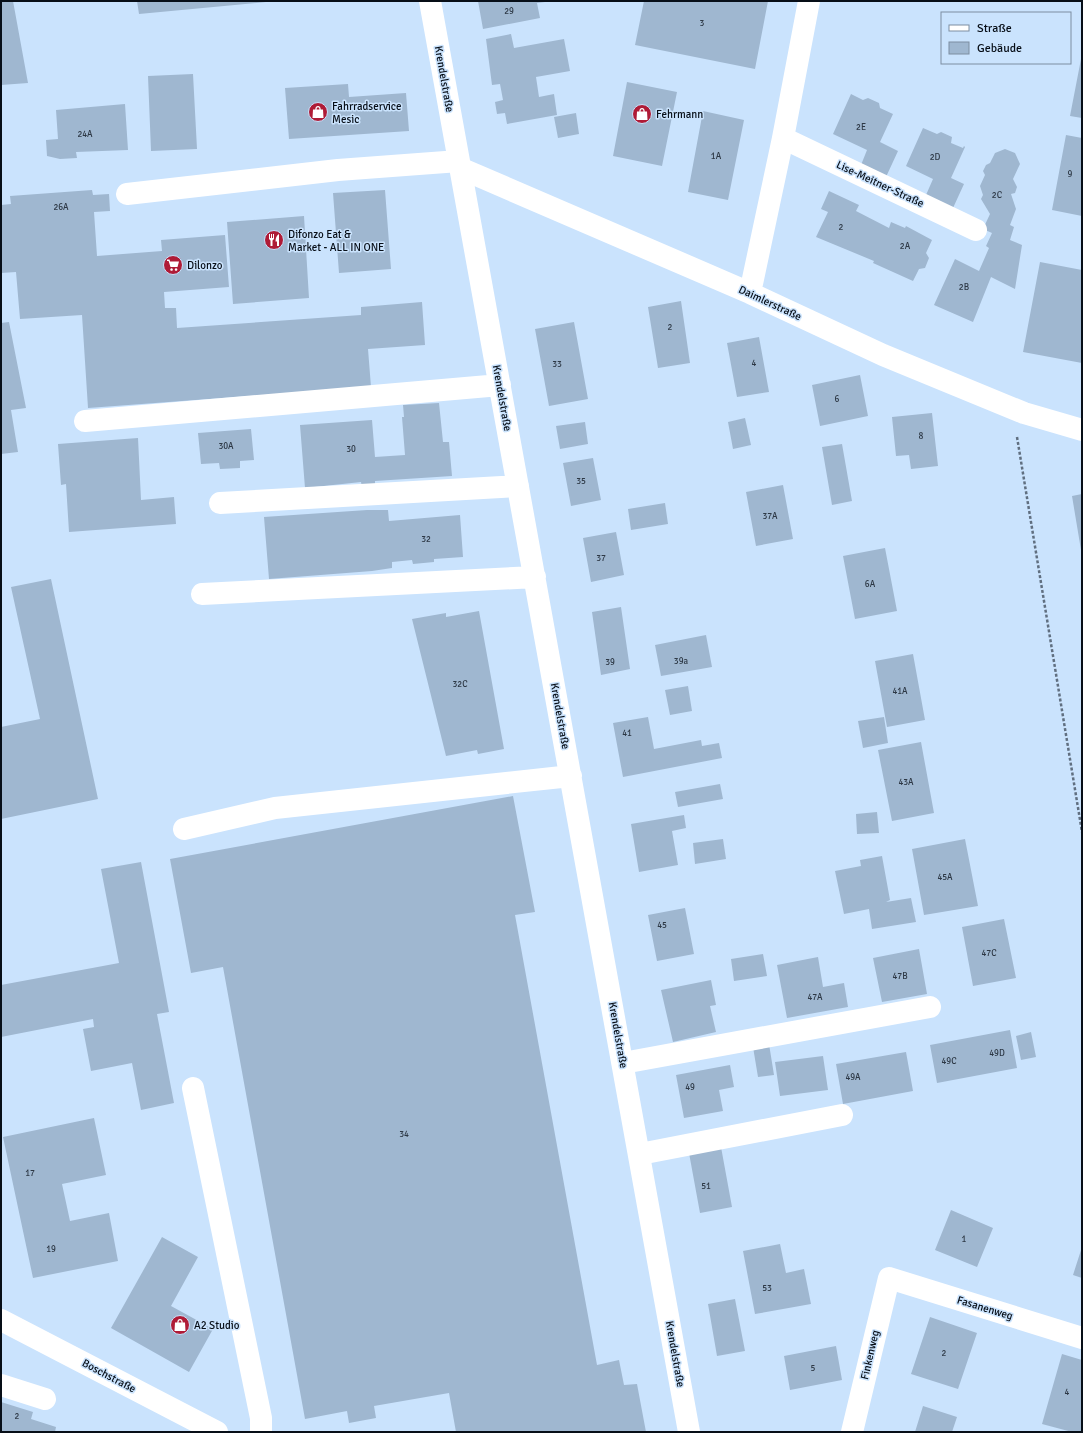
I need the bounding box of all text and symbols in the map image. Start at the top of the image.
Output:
house number: 29 [504,6,514,17]
legend [941,12,1071,64]
house number: 3 [700,18,705,29]
text: Straße [977,21,1012,36]
text: Gebäude [977,41,1022,56]
street label: Krendelstraße [432,45,456,113]
place label: Fahrradservice Mesic [332,100,401,126]
shop icon: Fahrradservice Mesic [307,101,329,123]
shop icon: Fehrmann [631,103,653,125]
place label: Fehrmann [656,108,703,121]
house number: 2E [856,122,866,133]
house number: 24A [77,129,93,140]
house number: 1A [711,151,722,162]
house number: 2D [930,152,941,163]
street label: Lise-Meitner-Straße [834,158,926,210]
house number: 9 [1068,169,1073,180]
house number: 2C [992,190,1003,201]
house number: 26A [53,202,69,213]
house number: 2 [839,222,844,233]
place label: Difonzo Eat & Market - ALL IN ONE [288,228,384,254]
restaurant icon: Difonzo Eat & Market - ALL IN ONE [263,229,285,251]
house number: 2A [900,241,911,252]
supermarket icon: Dilonzo [162,254,184,276]
place label: Dilonzo [187,259,223,272]
house number: 2B [959,282,969,293]
street label: Daimlerstraße [737,283,803,323]
house number: 2 [668,322,673,333]
house number: 4 [752,358,757,369]
house number: 33 [552,359,562,370]
street label: Krendelstraße [490,364,514,432]
house number: 6 [835,394,840,405]
house number: 8 [919,431,924,442]
house number: 30A [218,441,234,452]
house number: 30 [346,444,356,455]
house number: 35 [576,476,586,487]
house number: 37A [762,511,778,522]
house number: 32 [421,534,431,545]
house number: 37 [596,553,606,564]
house number: 6A [865,579,876,590]
house number: 39a [674,656,689,667]
house number: 39 [605,657,615,668]
house number: 32C [452,679,468,690]
street label: Krendelstraße [548,682,572,750]
house number: 41A [892,686,908,697]
house number: 41 [622,728,632,739]
house number: 43A [898,777,914,788]
house number: 45A [937,872,953,883]
house number: 45 [657,920,667,931]
house number: 47C [981,948,997,959]
house number: 47B [892,971,908,982]
house number: 47A [807,992,823,1003]
street label: Krendelstraße [606,1001,630,1069]
house number: 49D [989,1048,1005,1059]
house number: 49C [941,1056,957,1067]
house number: 49A [845,1072,861,1083]
house number: 49 [685,1082,695,1093]
house number: 34 [399,1129,409,1140]
house number: 17 [25,1168,35,1179]
house number: 51 [701,1181,711,1192]
house number: 1 [962,1234,967,1245]
house number: 19 [46,1244,56,1255]
house number: 53 [762,1283,772,1294]
street label: Fasanenweg [955,1293,1015,1323]
shop icon: A2 Studio [169,1314,191,1336]
place label: A2 Studio [194,1319,240,1332]
street label: Krendelstraße [663,1320,687,1388]
street label: Finkenweg [858,1329,882,1381]
house number: 2 [942,1348,947,1359]
street label: Boschstraße [80,1356,138,1396]
house number: 5 [811,1363,816,1374]
house number: 4 [1065,1387,1070,1398]
house number: 2 [15,1411,20,1422]

